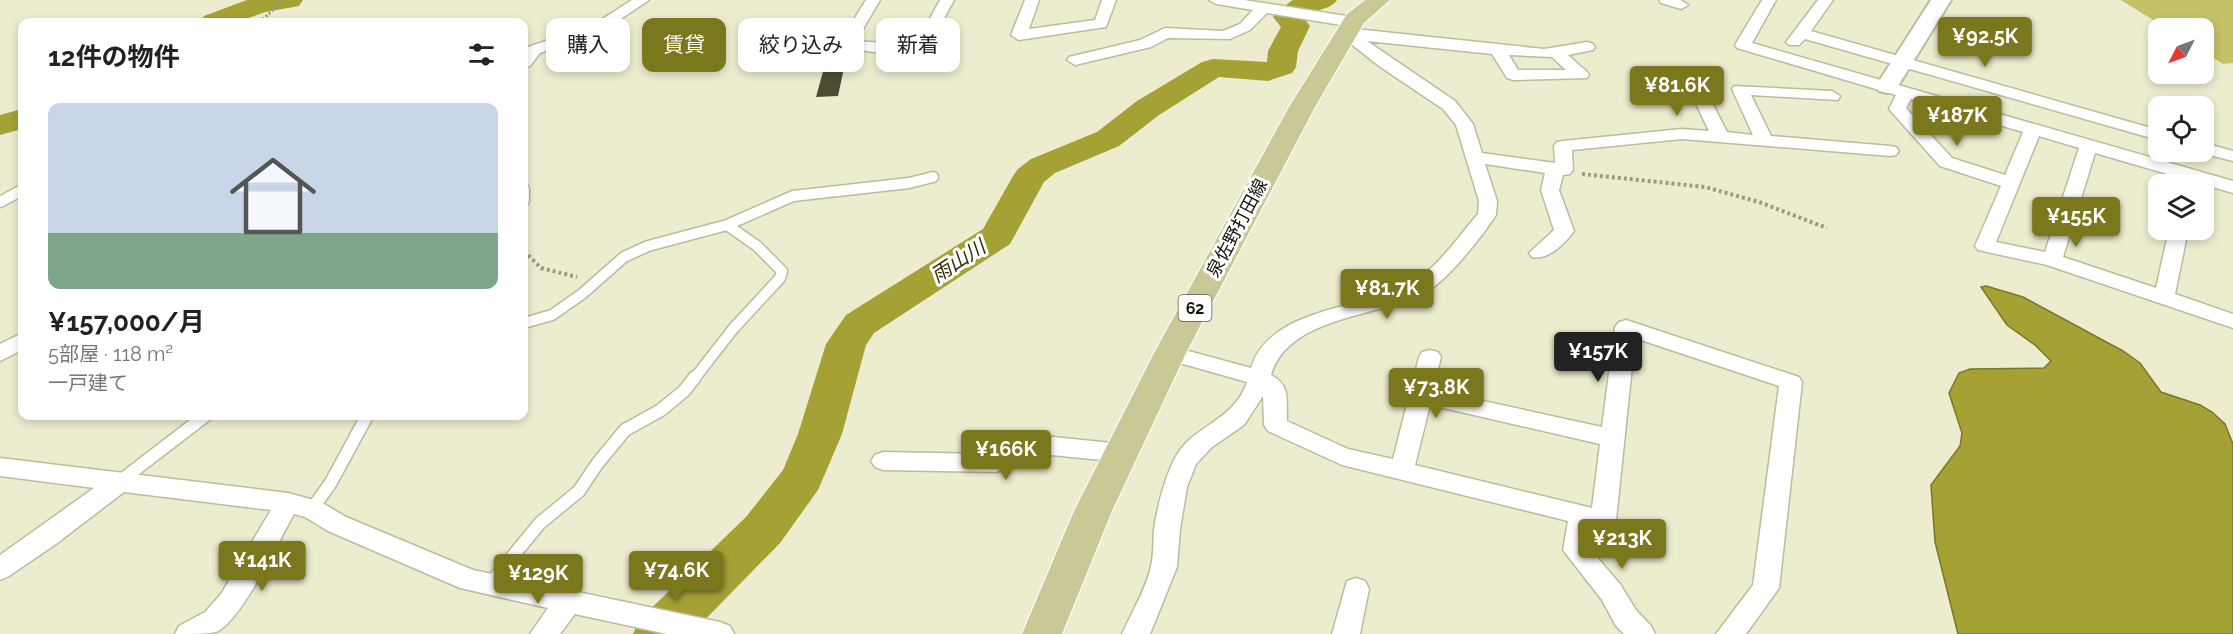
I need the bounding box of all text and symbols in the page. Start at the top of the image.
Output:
pin: ¥92.5K [1936,17,2034,68]
chip: 購入 [546,18,630,72]
chip: 賃貸 [642,18,726,72]
chip: 絞り込み [738,18,864,72]
chip: 新着 [876,18,960,72]
north arrow [2148,18,2214,84]
map controls [2148,18,2214,240]
text: ¥92.5K [1952,24,2018,48]
icon: filters [465,38,498,71]
text: 12件の物件 [48,42,180,72]
pin: ¥81.6K [1628,66,1726,117]
text: ¥81.6K [1644,73,1710,97]
pin: ¥187K [1915,96,1999,147]
button: locate [2148,96,2214,162]
text: ¥187K [1927,103,1987,127]
icon: home [219,142,327,250]
button: layers [2148,174,2214,240]
street label: 泉佐野打田線 [1202,175,1271,280]
pin: ¥155K [2034,197,2118,248]
text: ¥155K [2046,204,2106,228]
water label: 雨山川 [926,234,991,287]
pin: ¥81.7K [1338,269,1436,320]
text: ¥81.7K [1355,276,1419,300]
road number: 62 [1178,295,1212,321]
text: ¥157,000/月 [48,307,205,337]
pin: ¥157K [1556,332,1640,383]
text: ¥157K [1568,339,1628,363]
text: 5部屋 · 118 m² [48,342,173,366]
pin: ¥73.8K [1387,368,1485,419]
text: 一戸建て [48,371,128,395]
text: ¥73.8K [1403,375,1469,399]
pin: ¥166K [964,430,1048,481]
text: ¥166K [975,437,1037,461]
pin: ¥213K [1580,519,1664,570]
text: ¥213K [1592,526,1652,550]
pin: ¥141K [220,541,304,592]
text: ¥141K [233,548,291,572]
pin: ¥74.6K [627,551,725,602]
pin: ¥129K [496,554,580,605]
text: ¥74.6K [643,558,709,582]
text: ¥129K [508,561,568,585]

